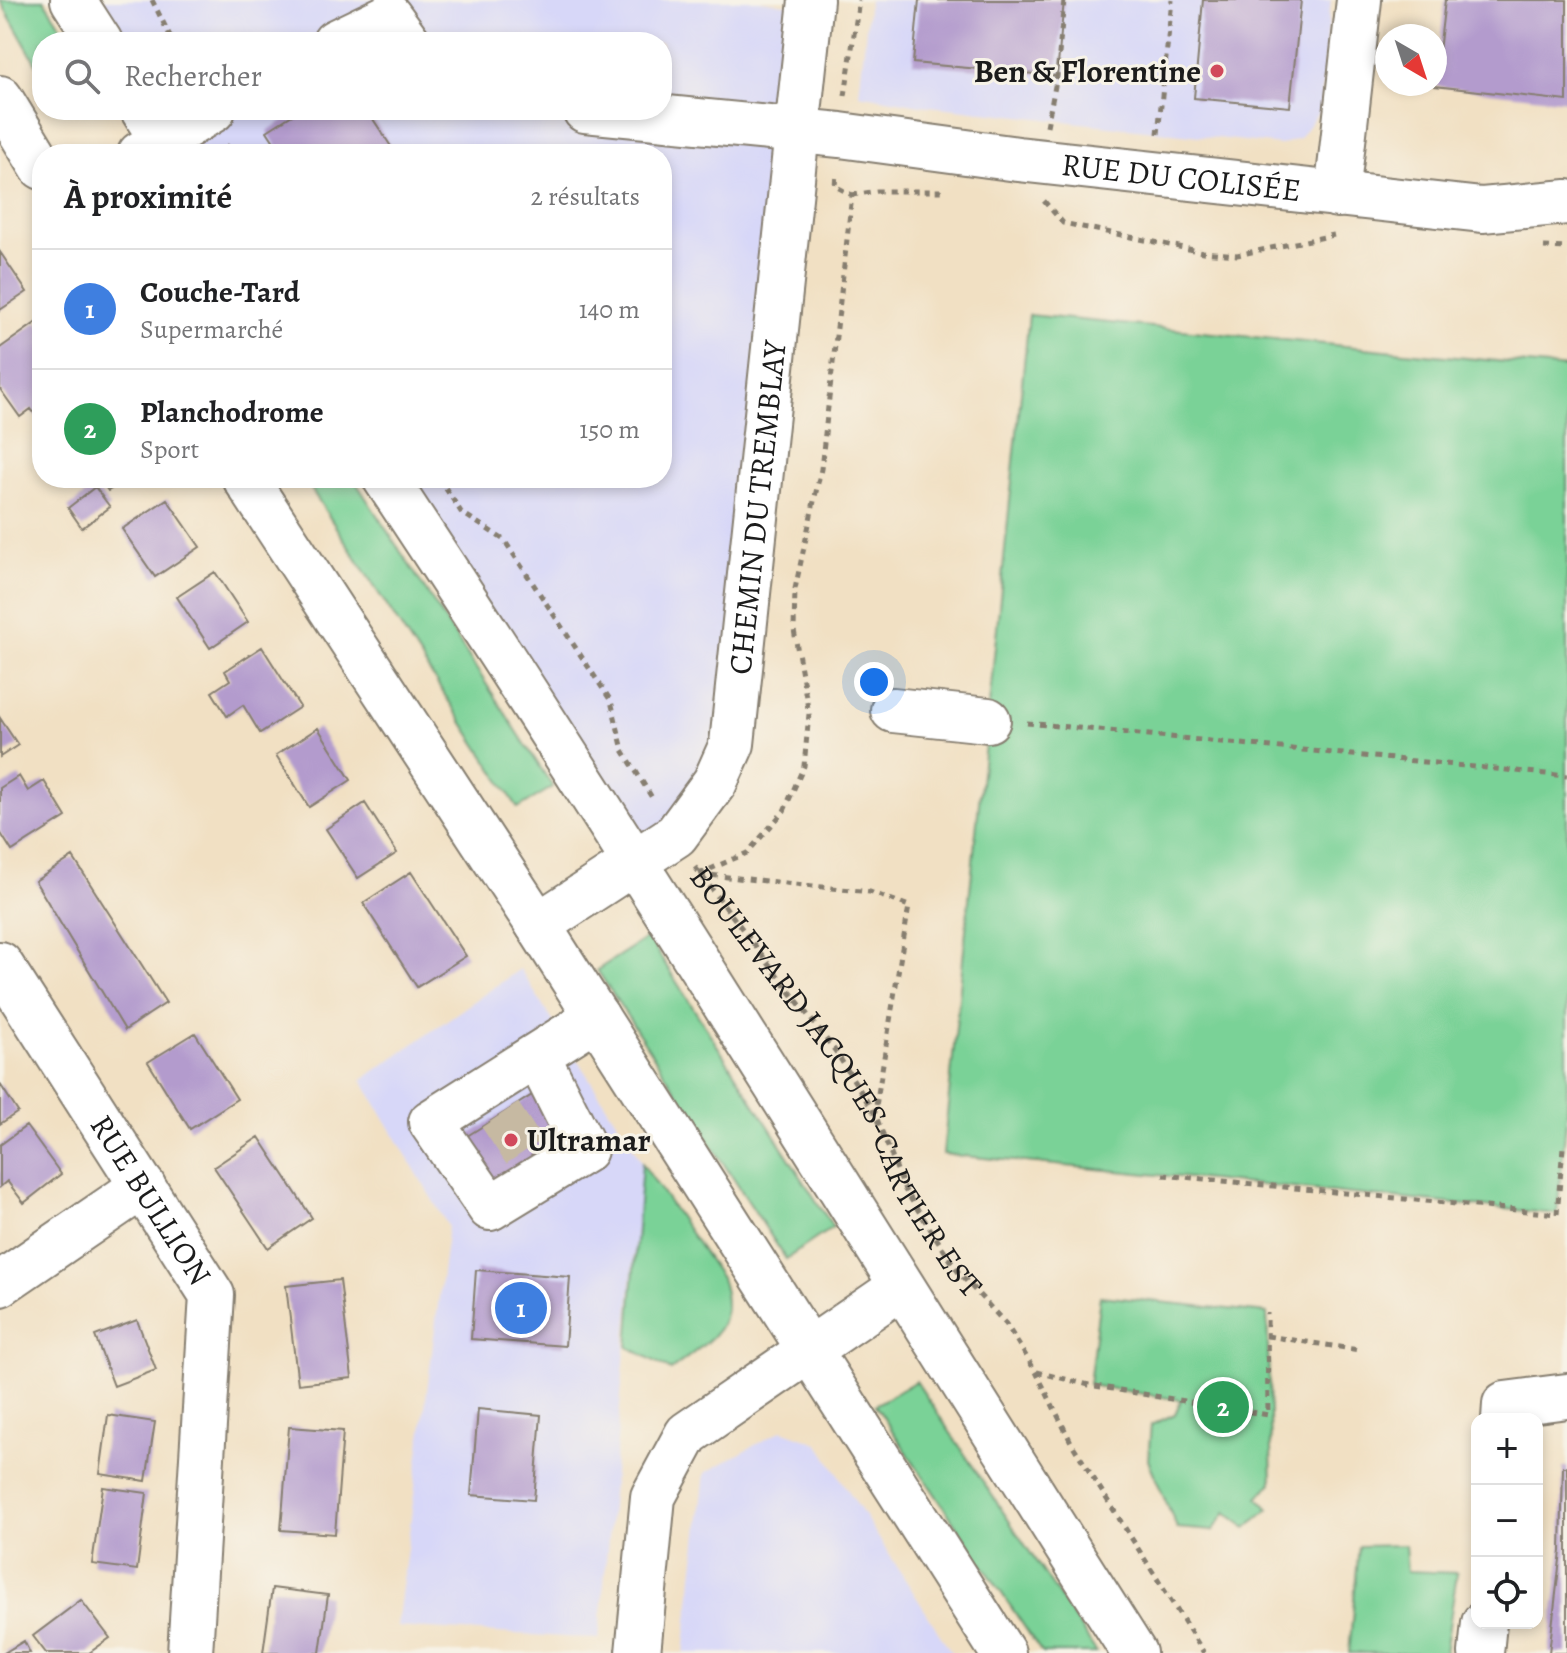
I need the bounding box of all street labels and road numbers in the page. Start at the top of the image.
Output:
street label: RUE DU COLISÉE [1059,142,1303,212]
street label: CHEMIN DU TREMBLAY [718,338,797,677]
street label: BOULEVARD JACQUES-CARTIER EST [680,857,993,1307]
street label: RUE BULLION [80,1106,222,1294]

